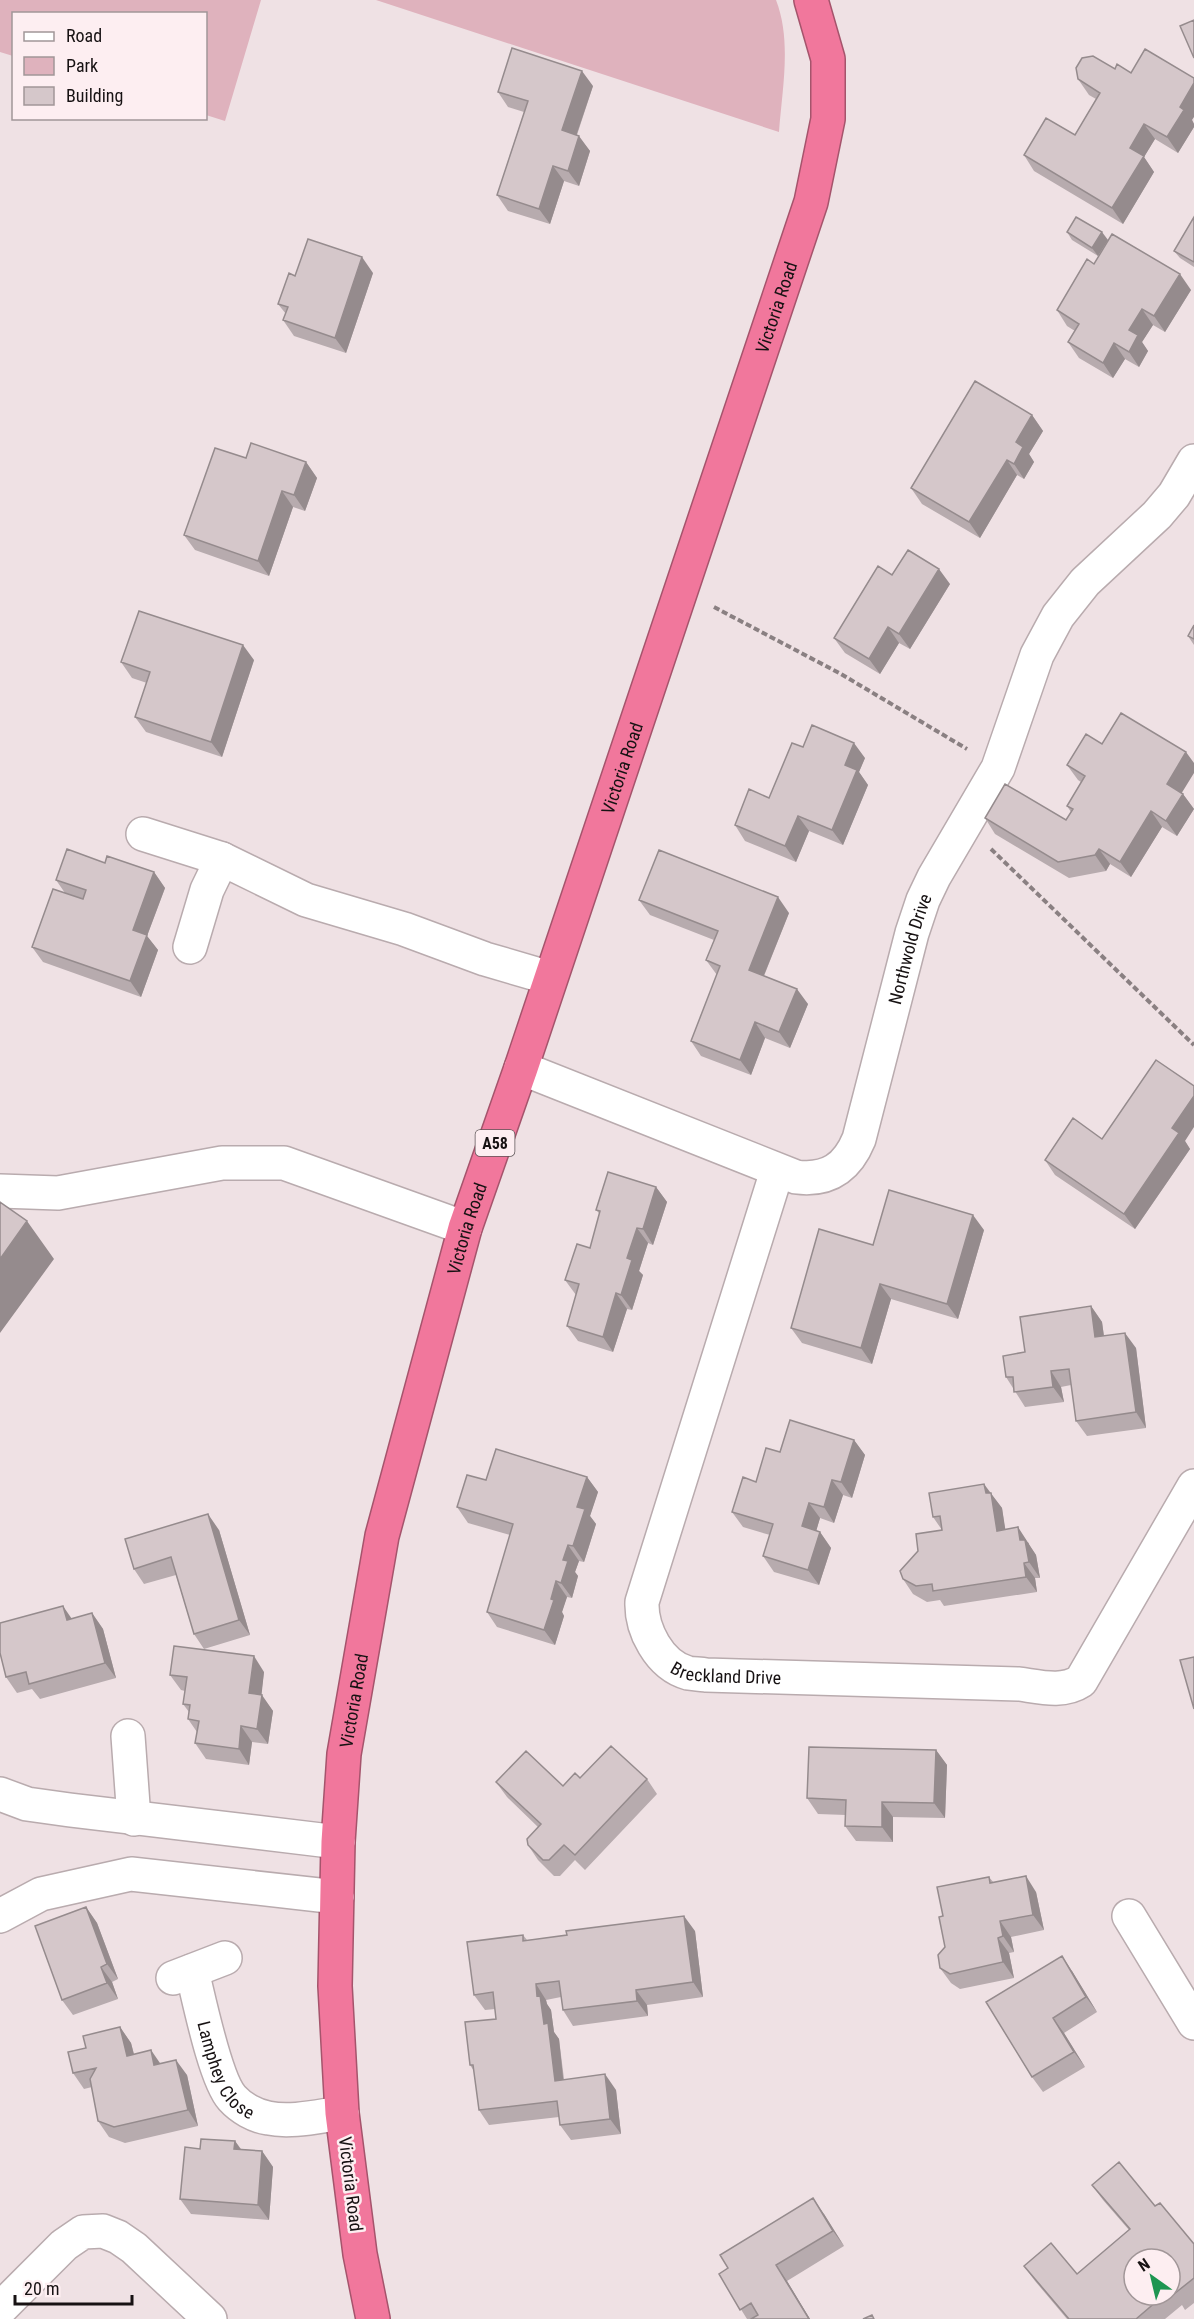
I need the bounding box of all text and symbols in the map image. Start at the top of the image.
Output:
legend [12,12,207,120]
text: Road [66,25,102,46]
text: Park [66,55,98,76]
text: Building [66,85,123,106]
street label: Victoria Road [751,259,801,356]
street label: Victoria Road [596,719,647,817]
street label: Northwold Drive [884,890,935,1006]
road number: A58 [476,1130,514,1156]
street label: Victoria Road [442,1180,491,1277]
street label: Victoria Road [335,1652,372,1749]
street label: Breckland Drive [667,1657,782,1688]
street label: Lamphey Close [194,2019,258,2123]
street label: Victoria Road [335,2135,367,2233]
north arrow [1122,2247,1182,2307]
text: N [1135,2254,1153,2276]
scale bar [15,2268,132,2306]
text: 20 m [24,2278,59,2299]

